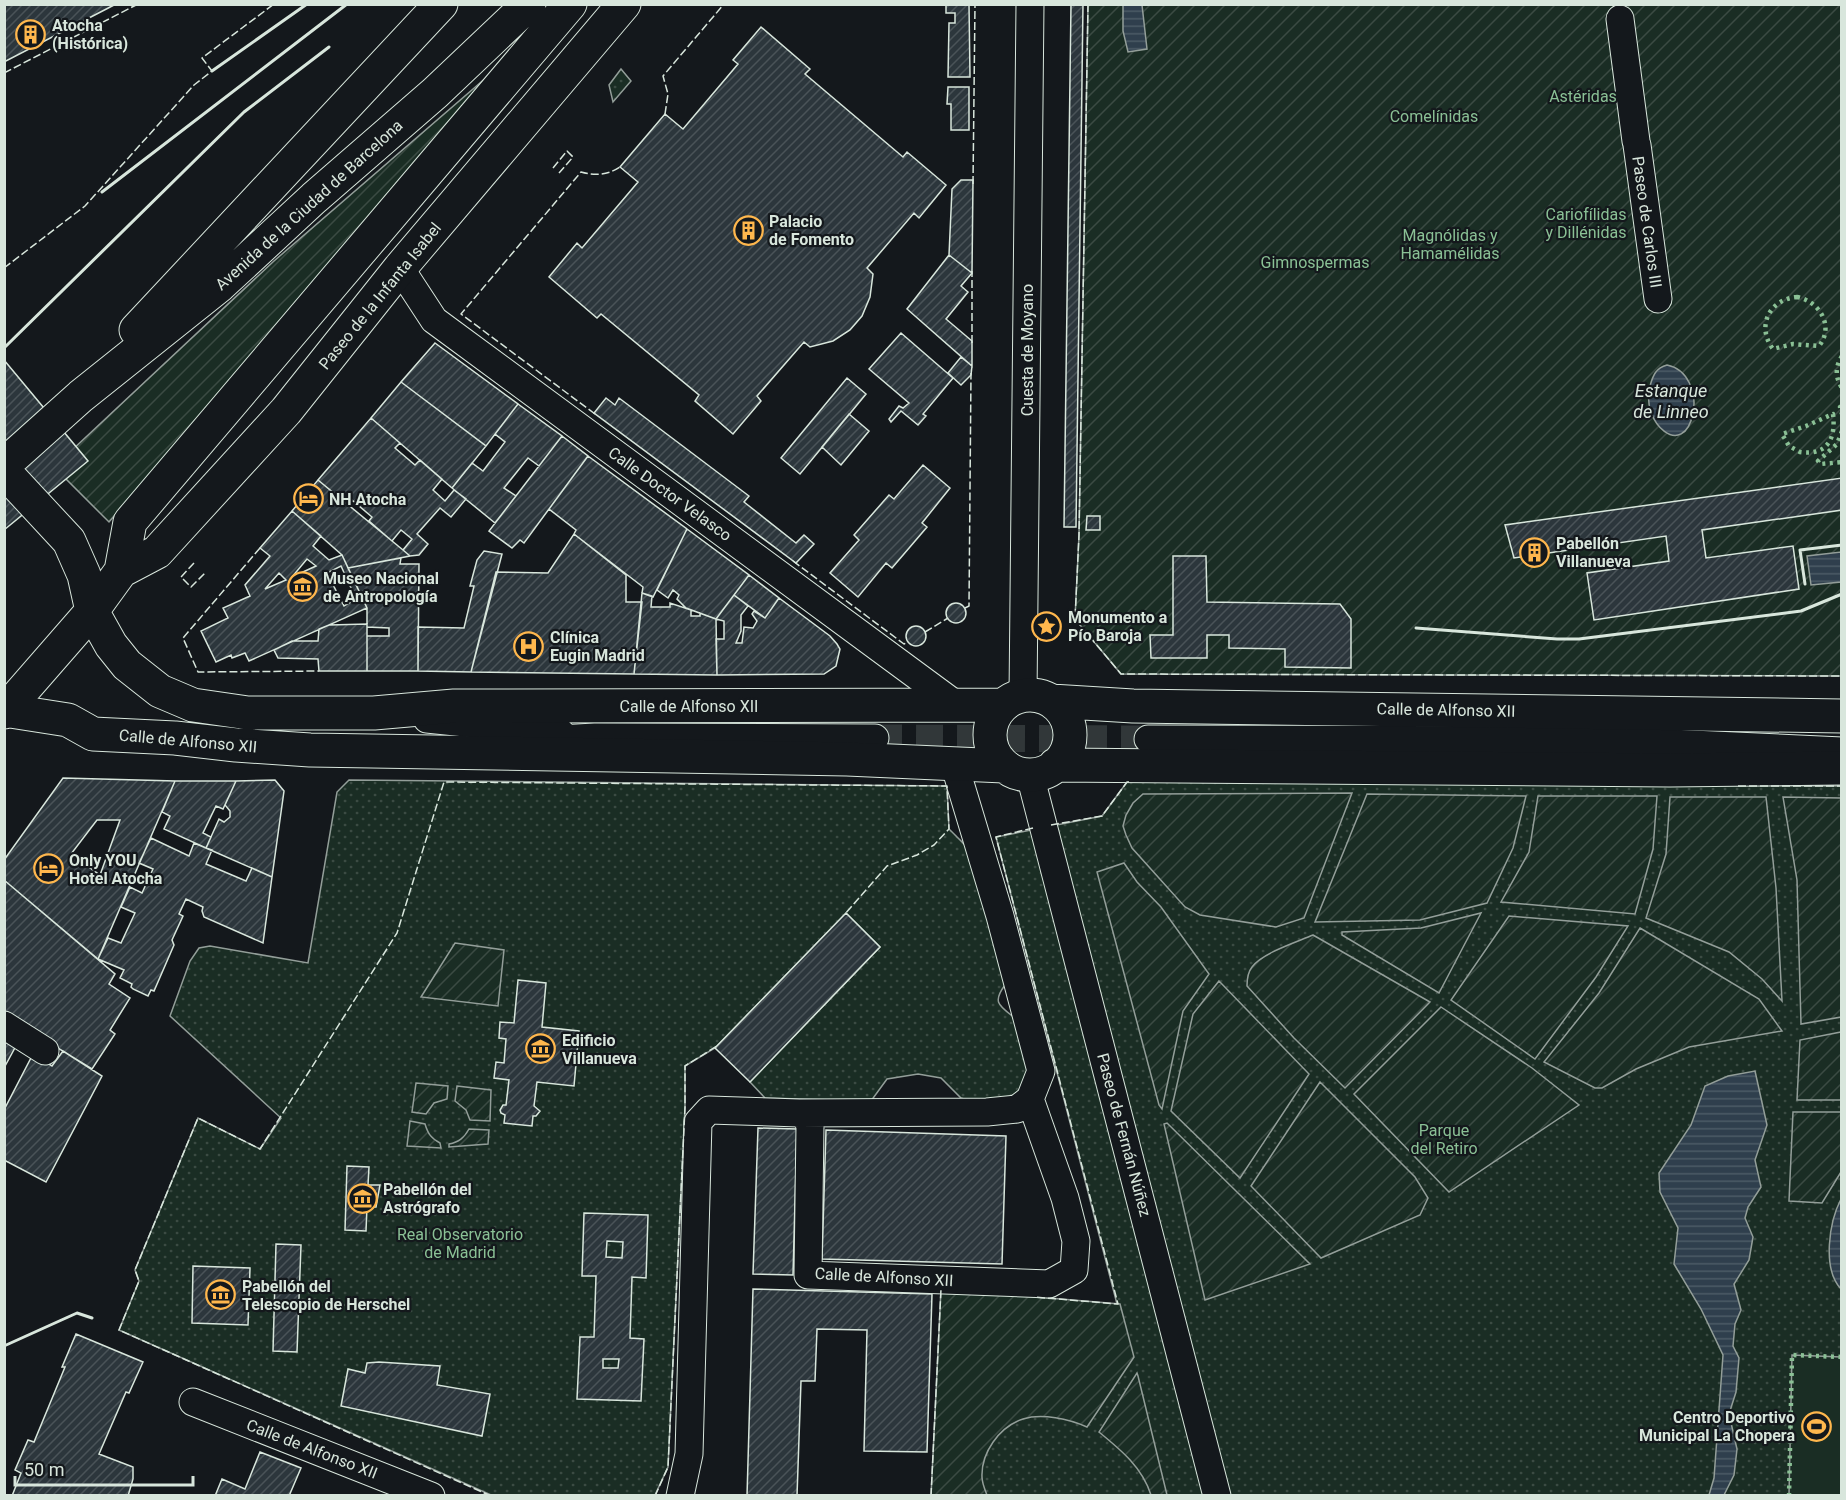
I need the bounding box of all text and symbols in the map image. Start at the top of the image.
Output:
place label: Atocha (Histórica) [52,16,128,53]
building icon: Atocha (Histórica) [15,18,47,50]
park label: Astéridas [1549,87,1617,106]
park label: Comelínidas [1390,107,1478,126]
street label: Avenida de la Ciudad de Barcelona [211,116,407,294]
street label: Paseo de Carlos III [1628,155,1666,289]
park label: Cariofílidas y Dillénidas [1546,205,1626,242]
place label: Palacio de Fomento [769,212,854,249]
building icon: Palacio de Fomento [732,214,764,246]
street label: Paseo de la Infanta Isabel [315,219,445,373]
park label: Magnólidas y Hamamélidas [1400,226,1500,263]
park label: Gimnospermas [1261,253,1369,272]
street label: Cuesta de Moyano [1018,284,1037,416]
water label: Estanque de Linneo [1633,380,1709,422]
street label: Calle Doctor Velasco [605,443,735,545]
hotel icon: NH Atocha [292,483,324,515]
place label: NH Atocha [329,490,407,509]
place label: Pabellón Villanueva [1556,534,1631,571]
building icon: Pabellón Villanueva [1519,536,1551,568]
place label: Museo Nacional de Antropología [323,569,439,606]
museum icon: Museo Nacional de Antropología [286,571,318,603]
place label: Monumento a Pío Baroja [1068,608,1168,645]
place icon: Monumento a Pío Baroja [1031,610,1063,642]
place label: Clínica Eugin Madrid [550,628,645,665]
hospital icon: Clínica Eugin Madrid [513,630,545,662]
street label: Calle de Alfonso XII [620,697,758,716]
street label: Calle de Alfonso XII [1376,699,1516,721]
street label: Calle de Alfonso XII [118,725,258,757]
place label: Only YOU Hotel Atocha [69,851,163,888]
hotel icon: Only YOU Hotel Atocha [32,853,64,885]
place label: Edificio Villanueva [562,1031,637,1068]
museum icon: Edificio Villanueva [525,1033,557,1065]
street label: Paseo de Fernán Núñez [1093,1051,1155,1219]
park label: Parque del Retiro [1410,1121,1478,1158]
place label: Pabellón del Astrógrafo [383,1180,472,1217]
museum icon: Pabellón del Astrógrafo [346,1182,378,1214]
park label: Real Observatorio de Madrid [397,1225,523,1262]
street label: Calle de Alfonso XII [814,1264,954,1290]
place label: Pabellón del Telescopio de Herschel [242,1277,410,1314]
museum icon: Pabellón del Telescopio de Herschel [205,1279,237,1311]
place label: Centro Deportivo Municipal La Chopera [1639,1408,1795,1445]
sports icon: Centro Deportivo Municipal La Chopera [1800,1410,1832,1442]
street label: Calle de Alfonso XII [244,1415,380,1483]
scale bar [15,1449,194,1487]
text: 50 m [24,1459,64,1480]

